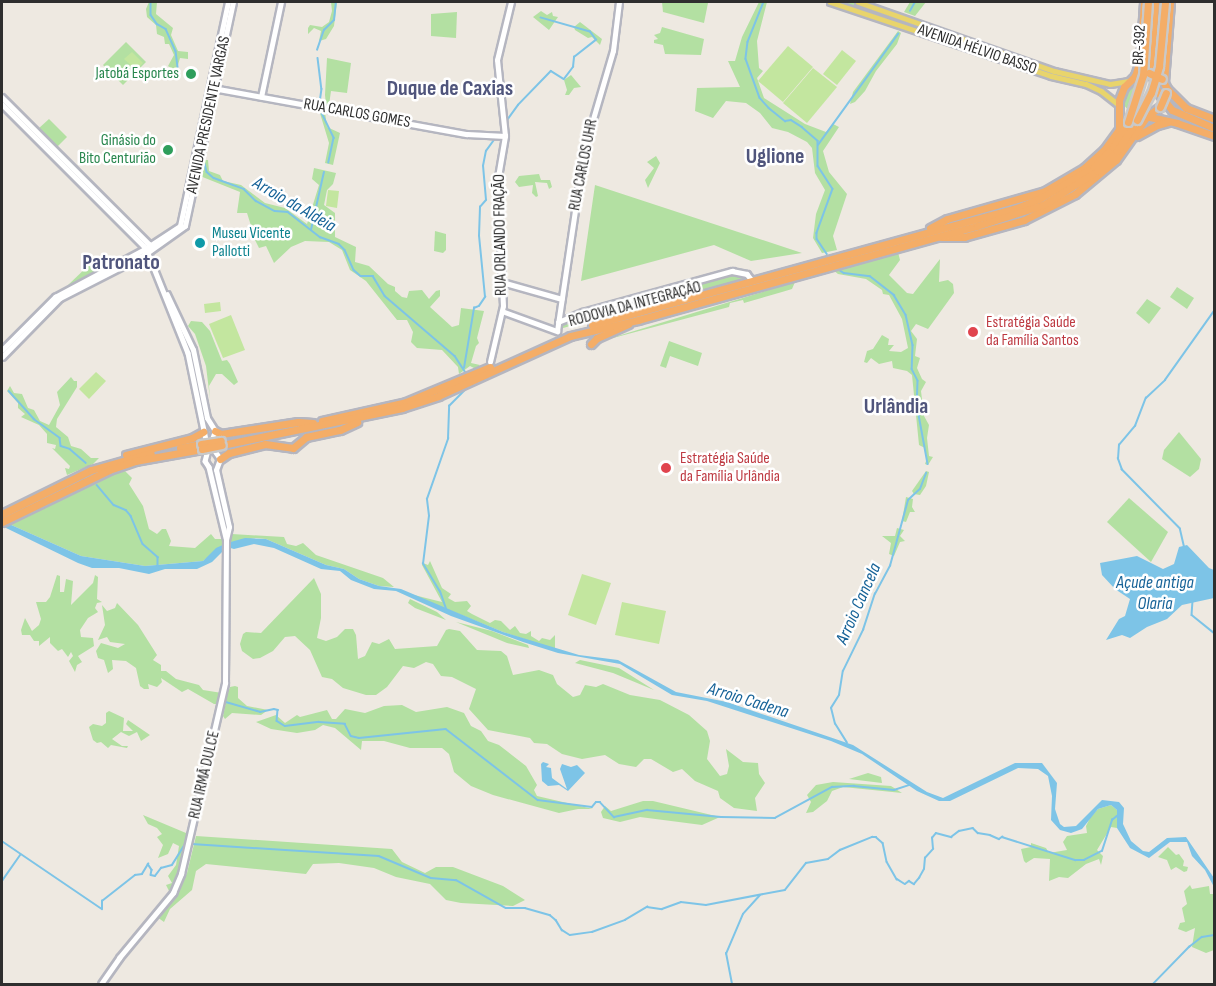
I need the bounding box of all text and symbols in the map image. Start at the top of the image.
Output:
street label: AVENIDA HÉLVIO BASSO [915,21,1039,79]
street label: BR-392 [1129,24,1151,66]
street label: AVENIDA PRESIDENTE VARGAS [183,35,235,195]
place label: Jatobá Esportes [96,64,179,84]
marker: Jatobá Esportes [184,67,198,81]
district label: Duque de Caxias [387,76,513,102]
street label: RUA CARLOS GOMES [302,95,412,133]
street label: RUA CARLOS UHR [566,118,602,212]
place label: Ginásio do Bito Centurião [79,131,156,169]
marker: Ginásio do Bito Centurião [161,143,175,157]
district label: Uglione [746,144,804,170]
water label: Arroio da Aldeia [249,173,339,237]
street label: RUA ORLANDO FRAÇÃO [490,174,512,296]
place label: Museu Vicente Pallotti [212,224,291,262]
marker: Museu Vicente Pallotti [193,236,207,250]
district label: Patronato [82,250,160,276]
street label: RODOVIA DA INTEGRAÇÃO [567,278,703,332]
place label: Estratégia Saúde da Família Santos [986,313,1079,351]
marker: Estratégia Saúde da Família Santos [964,323,982,341]
district label: Urlândia [864,394,928,420]
place label: Estratégia Saúde da Família Urlândia [680,449,780,487]
marker: Estratégia Saúde da Família Urlândia [657,459,675,477]
water label: Arroio Cancela [832,560,886,648]
water label: Açude antiga Olaria [1116,573,1194,616]
water label: Arroio Cadena [705,678,791,724]
street label: RUA IRMÃ DULCE [186,729,224,821]

